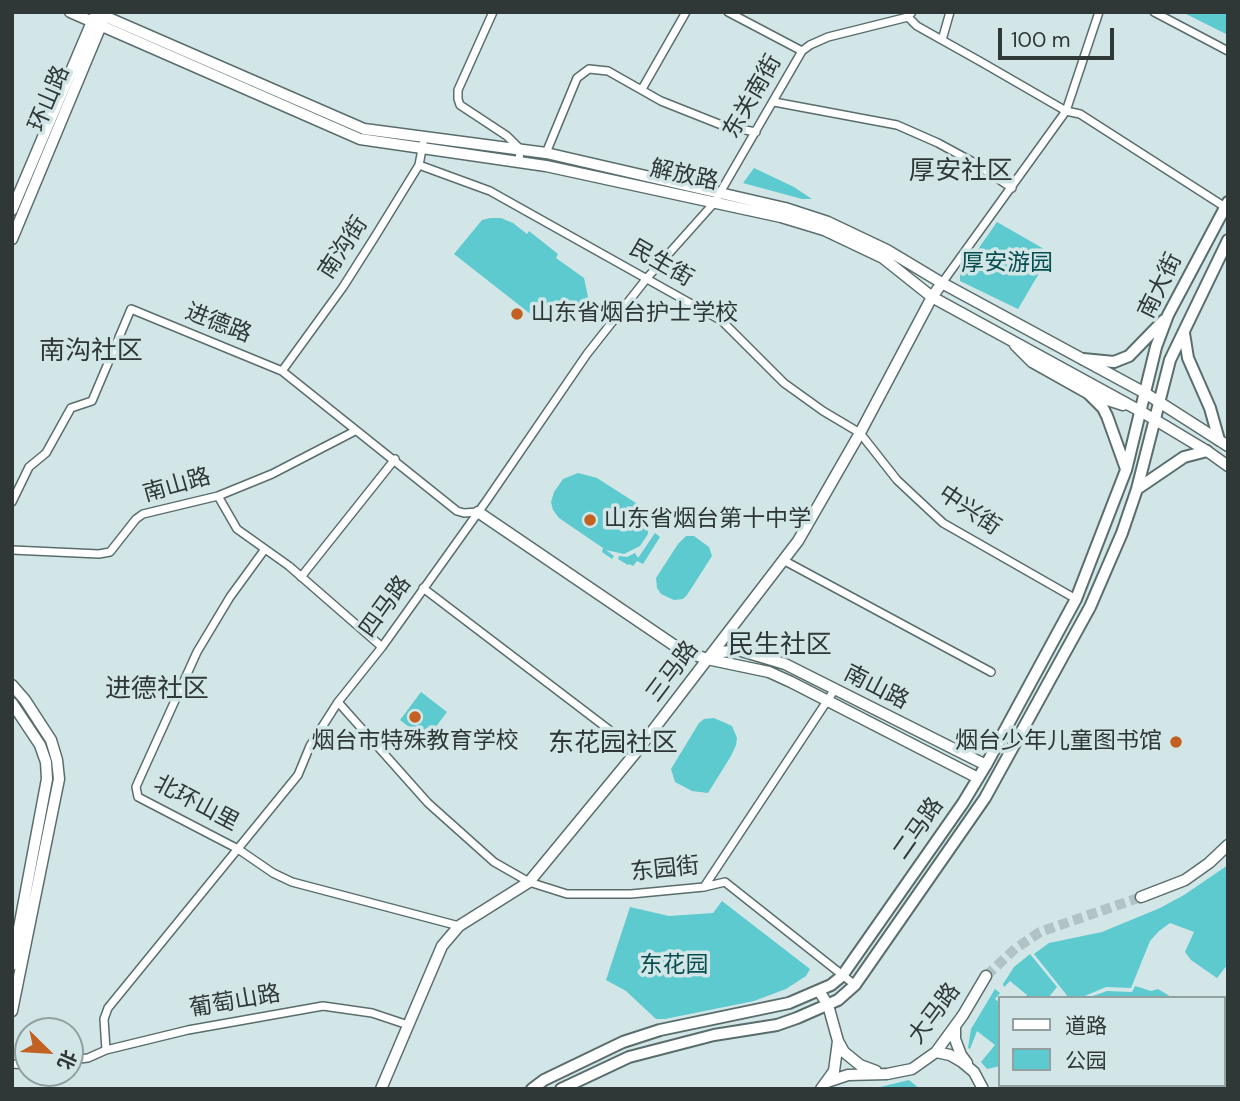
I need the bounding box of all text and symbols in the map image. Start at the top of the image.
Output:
scale bar [1002,14,1118,58]
text: 100 m [1011,26,1071,54]
street label: 东关南街 [718,50,788,144]
street label: 环山路 [24,62,76,136]
street label: 解放路 [647,155,721,197]
district label: 厚安社区 [909,156,1013,188]
street label: 南沟街 [314,212,374,284]
street label: 民生街 [624,235,698,293]
street label: 南大街 [1133,249,1189,323]
park label: 厚安游园 [961,250,1053,278]
street label: 进德路 [181,299,255,349]
place label: 山东省烟台护士学校 [531,300,738,328]
marker: 山东省烟台护士学校 [509,306,525,322]
district label: 南沟社区 [39,336,143,368]
street label: 南山路 [140,463,214,509]
street label: 中兴街 [933,480,1005,542]
place label: 山东省烟台第十中学 [604,506,811,534]
marker: 山东省烟台第十中学 [582,512,598,528]
street label: 四马路 [355,571,417,643]
district label: 民生社区 [728,630,832,662]
street label: 三马路 [641,636,705,708]
street label: 南山路 [839,660,913,716]
district label: 进德社区 [105,674,209,706]
marker: 烟台市特殊教育学校 [407,709,423,725]
place label: 烟台市特殊教育学校 [312,728,518,756]
district label: 东花园社区 [548,728,678,760]
place label: 烟台少年儿童图书馆 [955,728,1162,756]
marker: 烟台少年儿童图书馆 [1168,734,1184,750]
street label: 北环山里 [149,770,243,838]
street label: 二马路 [888,793,950,865]
street label: 东园街 [629,853,701,887]
park label: 东花园 [640,952,708,980]
street label: 大马路 [903,978,967,1050]
street label: 葡萄山路 [187,980,283,1024]
legend [998,996,1226,1087]
text: 道路 [1065,1012,1107,1040]
north arrow [14,1017,84,1087]
text: 北 [52,1046,82,1074]
text: 公园 [1065,1047,1107,1075]

